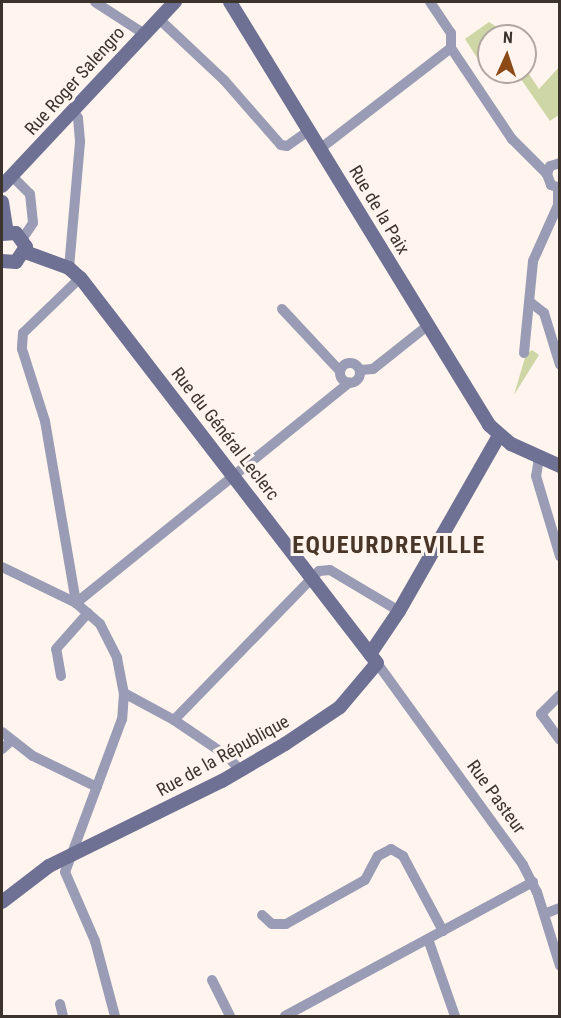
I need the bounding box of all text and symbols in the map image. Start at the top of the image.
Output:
street label: Rue Roger Salengro [21,22,129,140]
north arrow [477,24,537,84]
text: N [502,28,513,47]
street label: Rue de la Paix [344,162,414,258]
street label: Rue du Général Leclerc [167,363,283,505]
district label: EQUEURDREVILLE [292,532,486,560]
street label: Rue de la République [153,711,293,801]
street label: Rue Pasteur [462,756,530,838]

